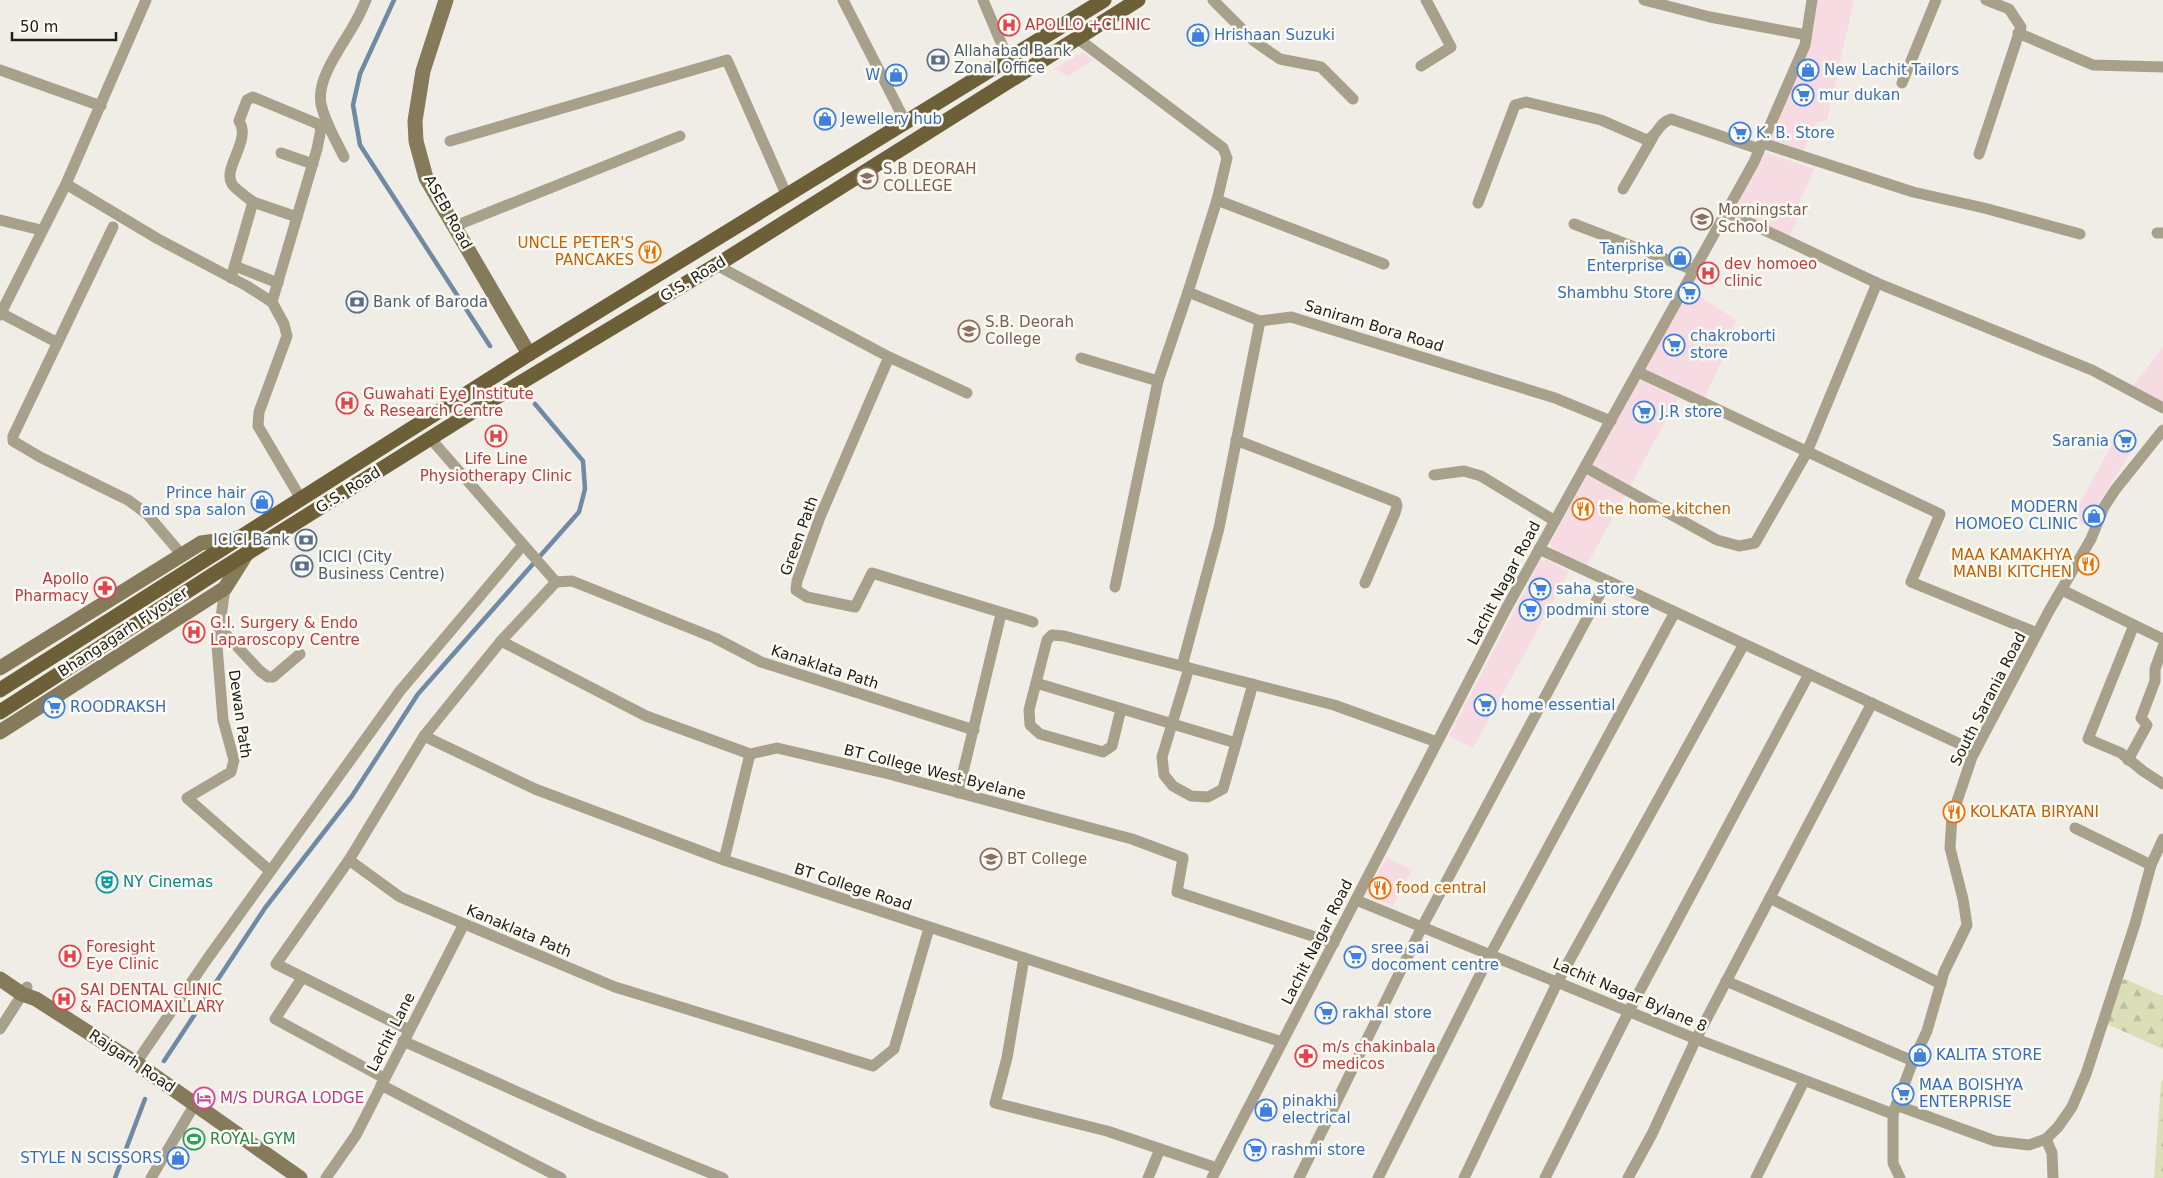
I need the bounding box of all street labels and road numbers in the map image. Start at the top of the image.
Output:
street label: ASEB Road [420,172,476,252]
street label: G.S. Road [657,252,729,306]
street label: Saniram Bora Road [1302,296,1446,356]
street label: G.S. Road [312,463,384,517]
street label: Green Path [776,494,822,578]
street label: Lachit Nagar Road [1464,518,1544,648]
street label: Bhangagarh Flyover [55,583,192,681]
street label: South Sarania Road [1946,629,2030,769]
street label: Kanaklata Path [769,641,881,693]
street label: Dewan Path [225,668,255,760]
street label: BT College West Byelane [842,741,1028,803]
street label: BT College Road [792,859,914,915]
street label: Lachit Nagar Road [1278,877,1356,1007]
street label: Kanaklata Path [464,901,574,961]
street label: Lachit Nagar Bylane 8 [1550,954,1710,1036]
street label: Lachit Lane [363,989,419,1075]
street label: Rajgarh Road [86,1026,178,1096]

